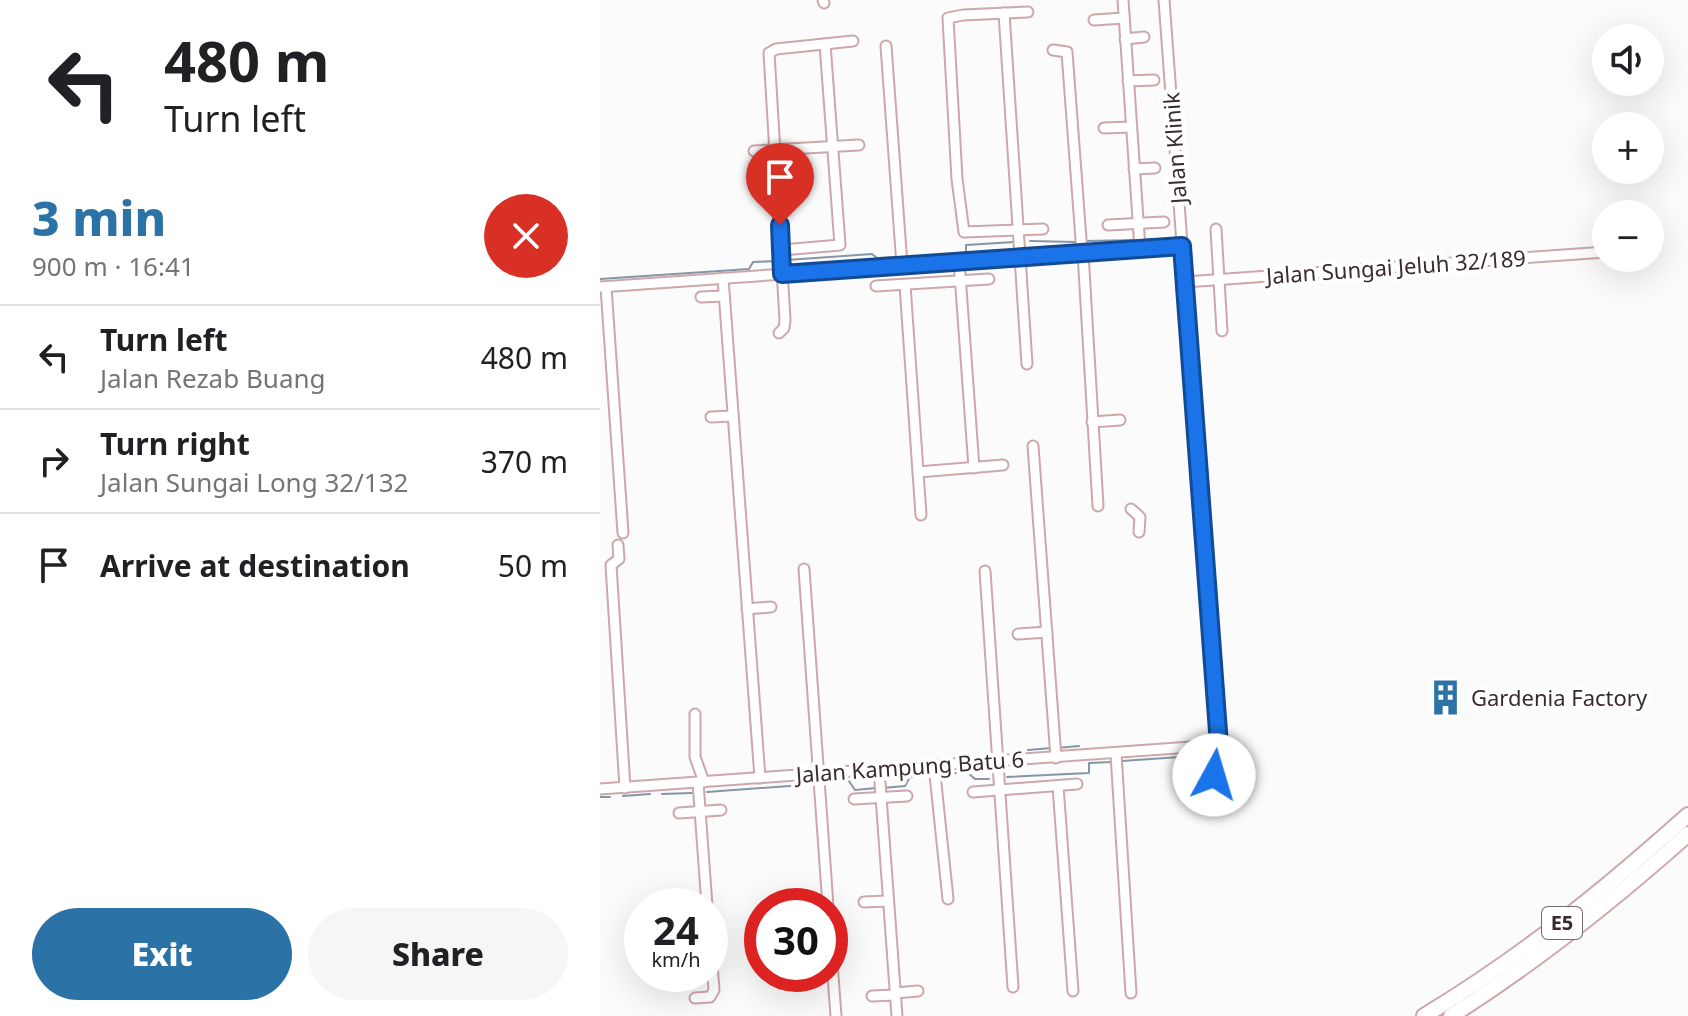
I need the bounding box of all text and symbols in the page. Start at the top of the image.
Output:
text: 480 m [164,22,329,98]
map controls [1592,24,1664,272]
button: sound [1592,24,1664,96]
icon: left [32,32,136,136]
street label: Jalan Klinik [1155,91,1193,207]
text: Turn left [164,94,306,143]
button: + [1592,112,1664,184]
pin [746,143,814,225]
icon: arrive [758,155,802,199]
text: 3 min [32,185,166,250]
button: close [484,194,568,278]
button: − [1592,200,1664,272]
street label: Jalan Sungai Jeluh 32/189 [1263,242,1527,290]
text: 900 m · 16:41 [32,248,195,284]
text: Turn left [100,319,228,360]
icon: left [32,335,76,379]
text: 480 m [481,337,568,378]
text: Jalan Rezab Buang [100,360,326,396]
text: Turn right [100,423,250,464]
icon: right [32,439,76,483]
text: 370 m [481,441,568,482]
text: Jalan Sungai Long 32/132 [100,464,408,500]
icon: arrive [32,543,76,587]
text: Arrive at destination [100,545,410,586]
text: 50 m [498,545,568,586]
building icon: Gardenia Factory [1426,679,1464,717]
place label: Gardenia Factory [1471,682,1648,712]
position arrow [1172,733,1256,817]
street label: Jalan Kampung Batu 6 [793,743,1025,789]
speed limit sign: 30 [744,888,848,992]
text: 24 [653,902,699,957]
road number: E5 [1542,907,1582,939]
button: Exit [32,908,292,1000]
button: Share [308,908,568,1000]
text: km/h [651,946,701,973]

